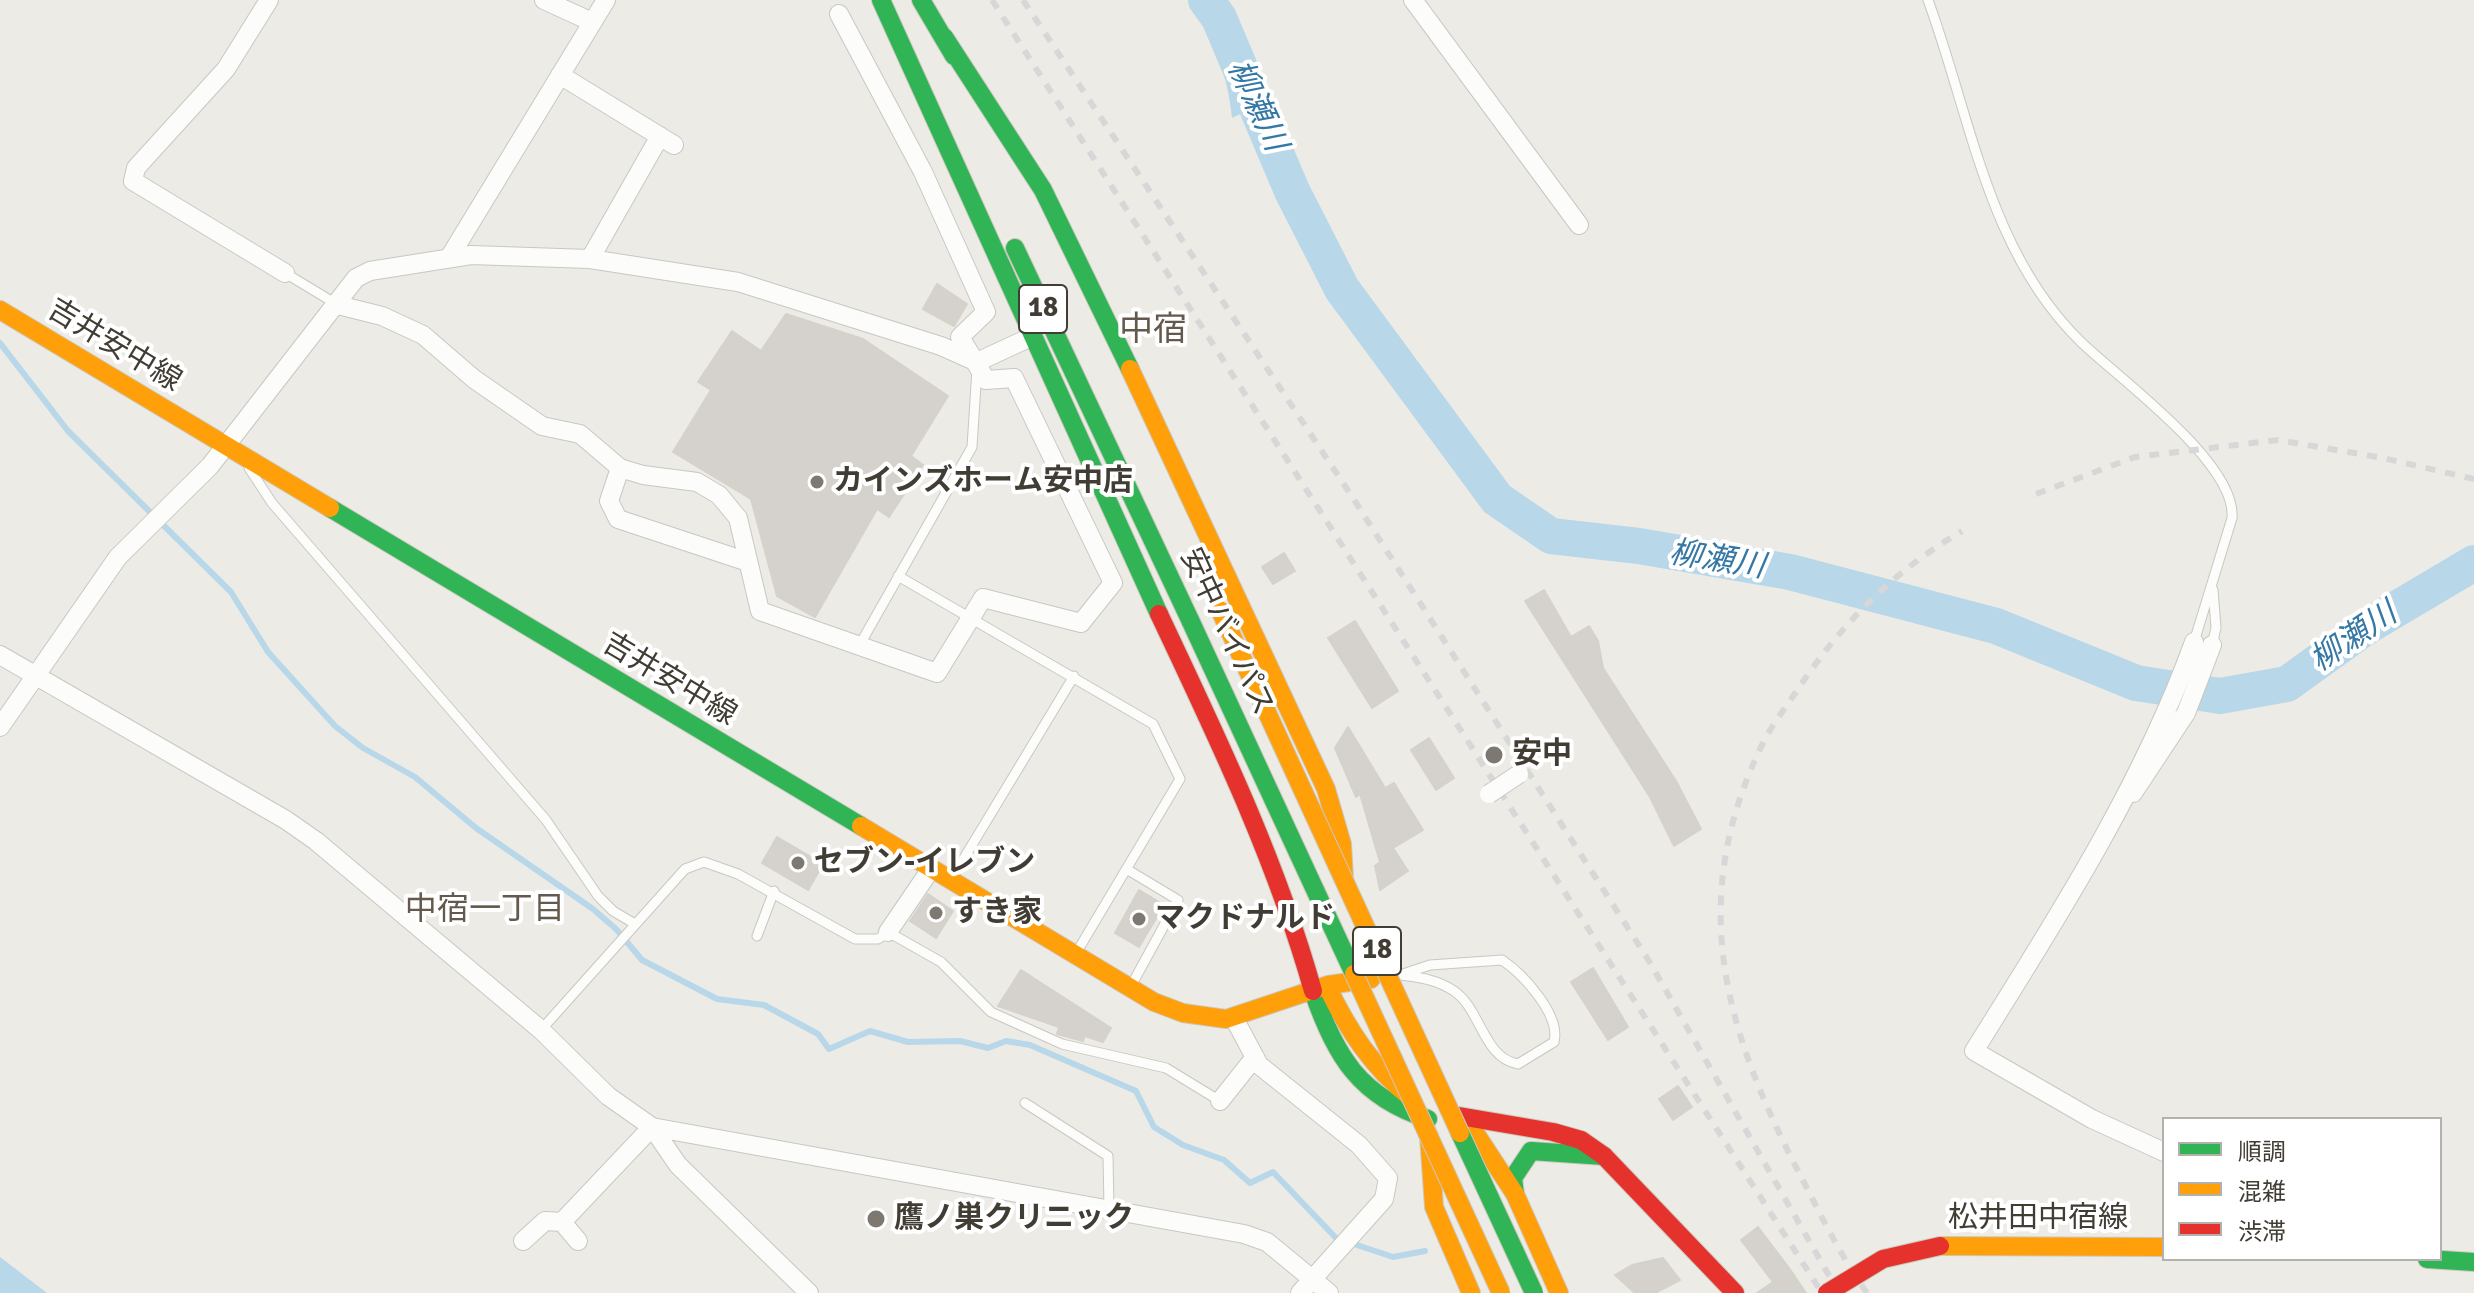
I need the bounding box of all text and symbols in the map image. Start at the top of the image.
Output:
water label: 柳瀬川 [1218,54,1294,158]
road number: 18 [1019,285,1067,333]
street label: 吉井安中線 [40,292,188,400]
district label: 中宿 [1119,311,1187,351]
place label: カインズホーム安中店 [833,464,1133,500]
marker: カインズホーム安中店 [808,473,826,491]
water label: 柳瀬川 [1667,535,1767,587]
street label: 安中バイパス [1172,543,1280,721]
water label: 柳瀬川 [2303,595,2405,681]
street label: 吉井安中線 [595,626,743,734]
place label: 安中 [1512,737,1572,773]
marker: 安中 [1483,744,1505,766]
place label: セブン-イレブン [814,845,1035,881]
marker: セブン-イレブン [789,854,807,872]
district label: 中宿一丁目 [405,892,565,930]
place label: すき家 [952,895,1042,931]
place label: マクドナルド [1155,901,1335,937]
marker: すき家 [927,904,945,922]
marker: マクドナルド [1130,910,1148,928]
road number: 18 [1353,927,1401,975]
legend [2162,1117,2442,1261]
text: 順調 [2238,1137,2286,1167]
text: 混雑 [2238,1177,2286,1207]
place label: 鷹ノ巣クリニック [894,1201,1134,1237]
street label: 松井田中宿線 [1948,1201,2128,1237]
marker: 鷹ノ巣クリニック [865,1208,887,1230]
text: 渋滞 [2238,1217,2286,1247]

